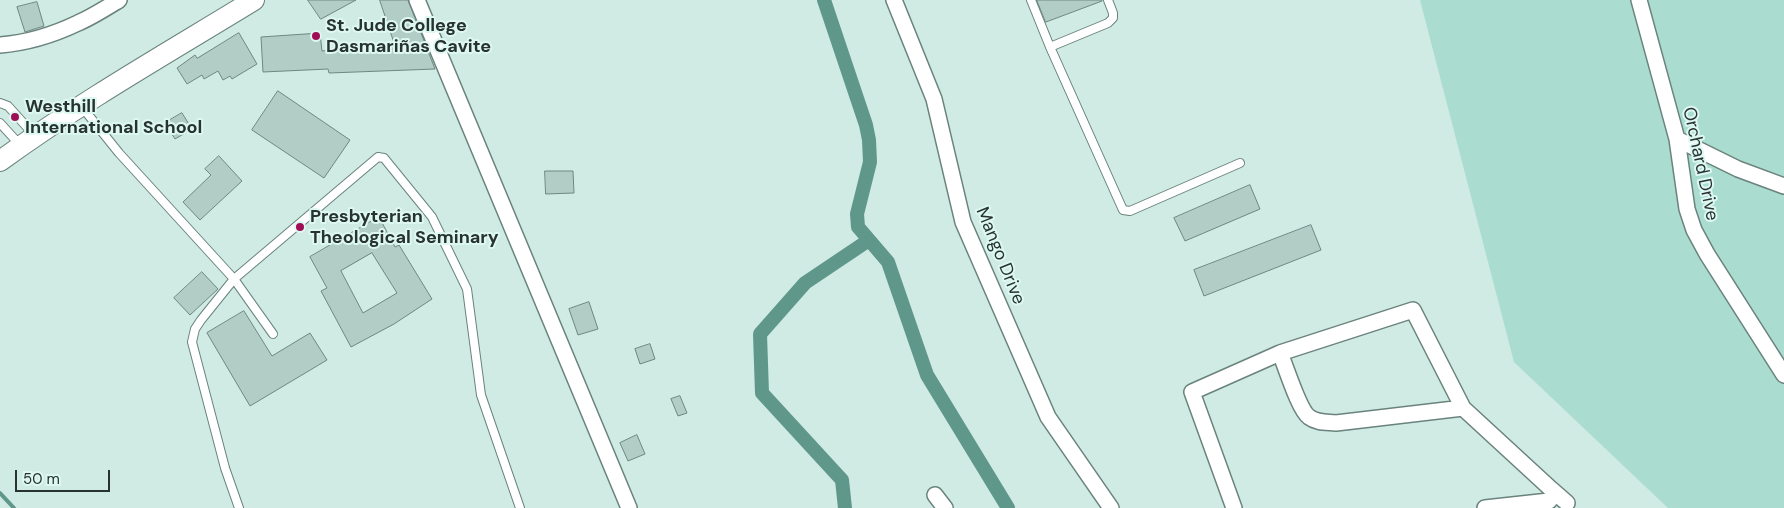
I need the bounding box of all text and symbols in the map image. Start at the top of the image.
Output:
place label: St. Jude College Dasmariñas Cavite [326,15,491,58]
marker: St. Jude College Dasmariñas Cavite [310,30,322,42]
place label: Westhill International School [25,96,202,138]
street label: Orchard Drive [1677,105,1723,223]
marker: Westhill International School [9,111,21,123]
street label: Mango Drive [971,204,1029,308]
place label: Presbyterian Theological Seminary [310,206,499,248]
marker: Presbyterian Theological Seminary [294,221,306,233]
scale bar [18,460,112,492]
text: 50 m [23,469,60,489]

